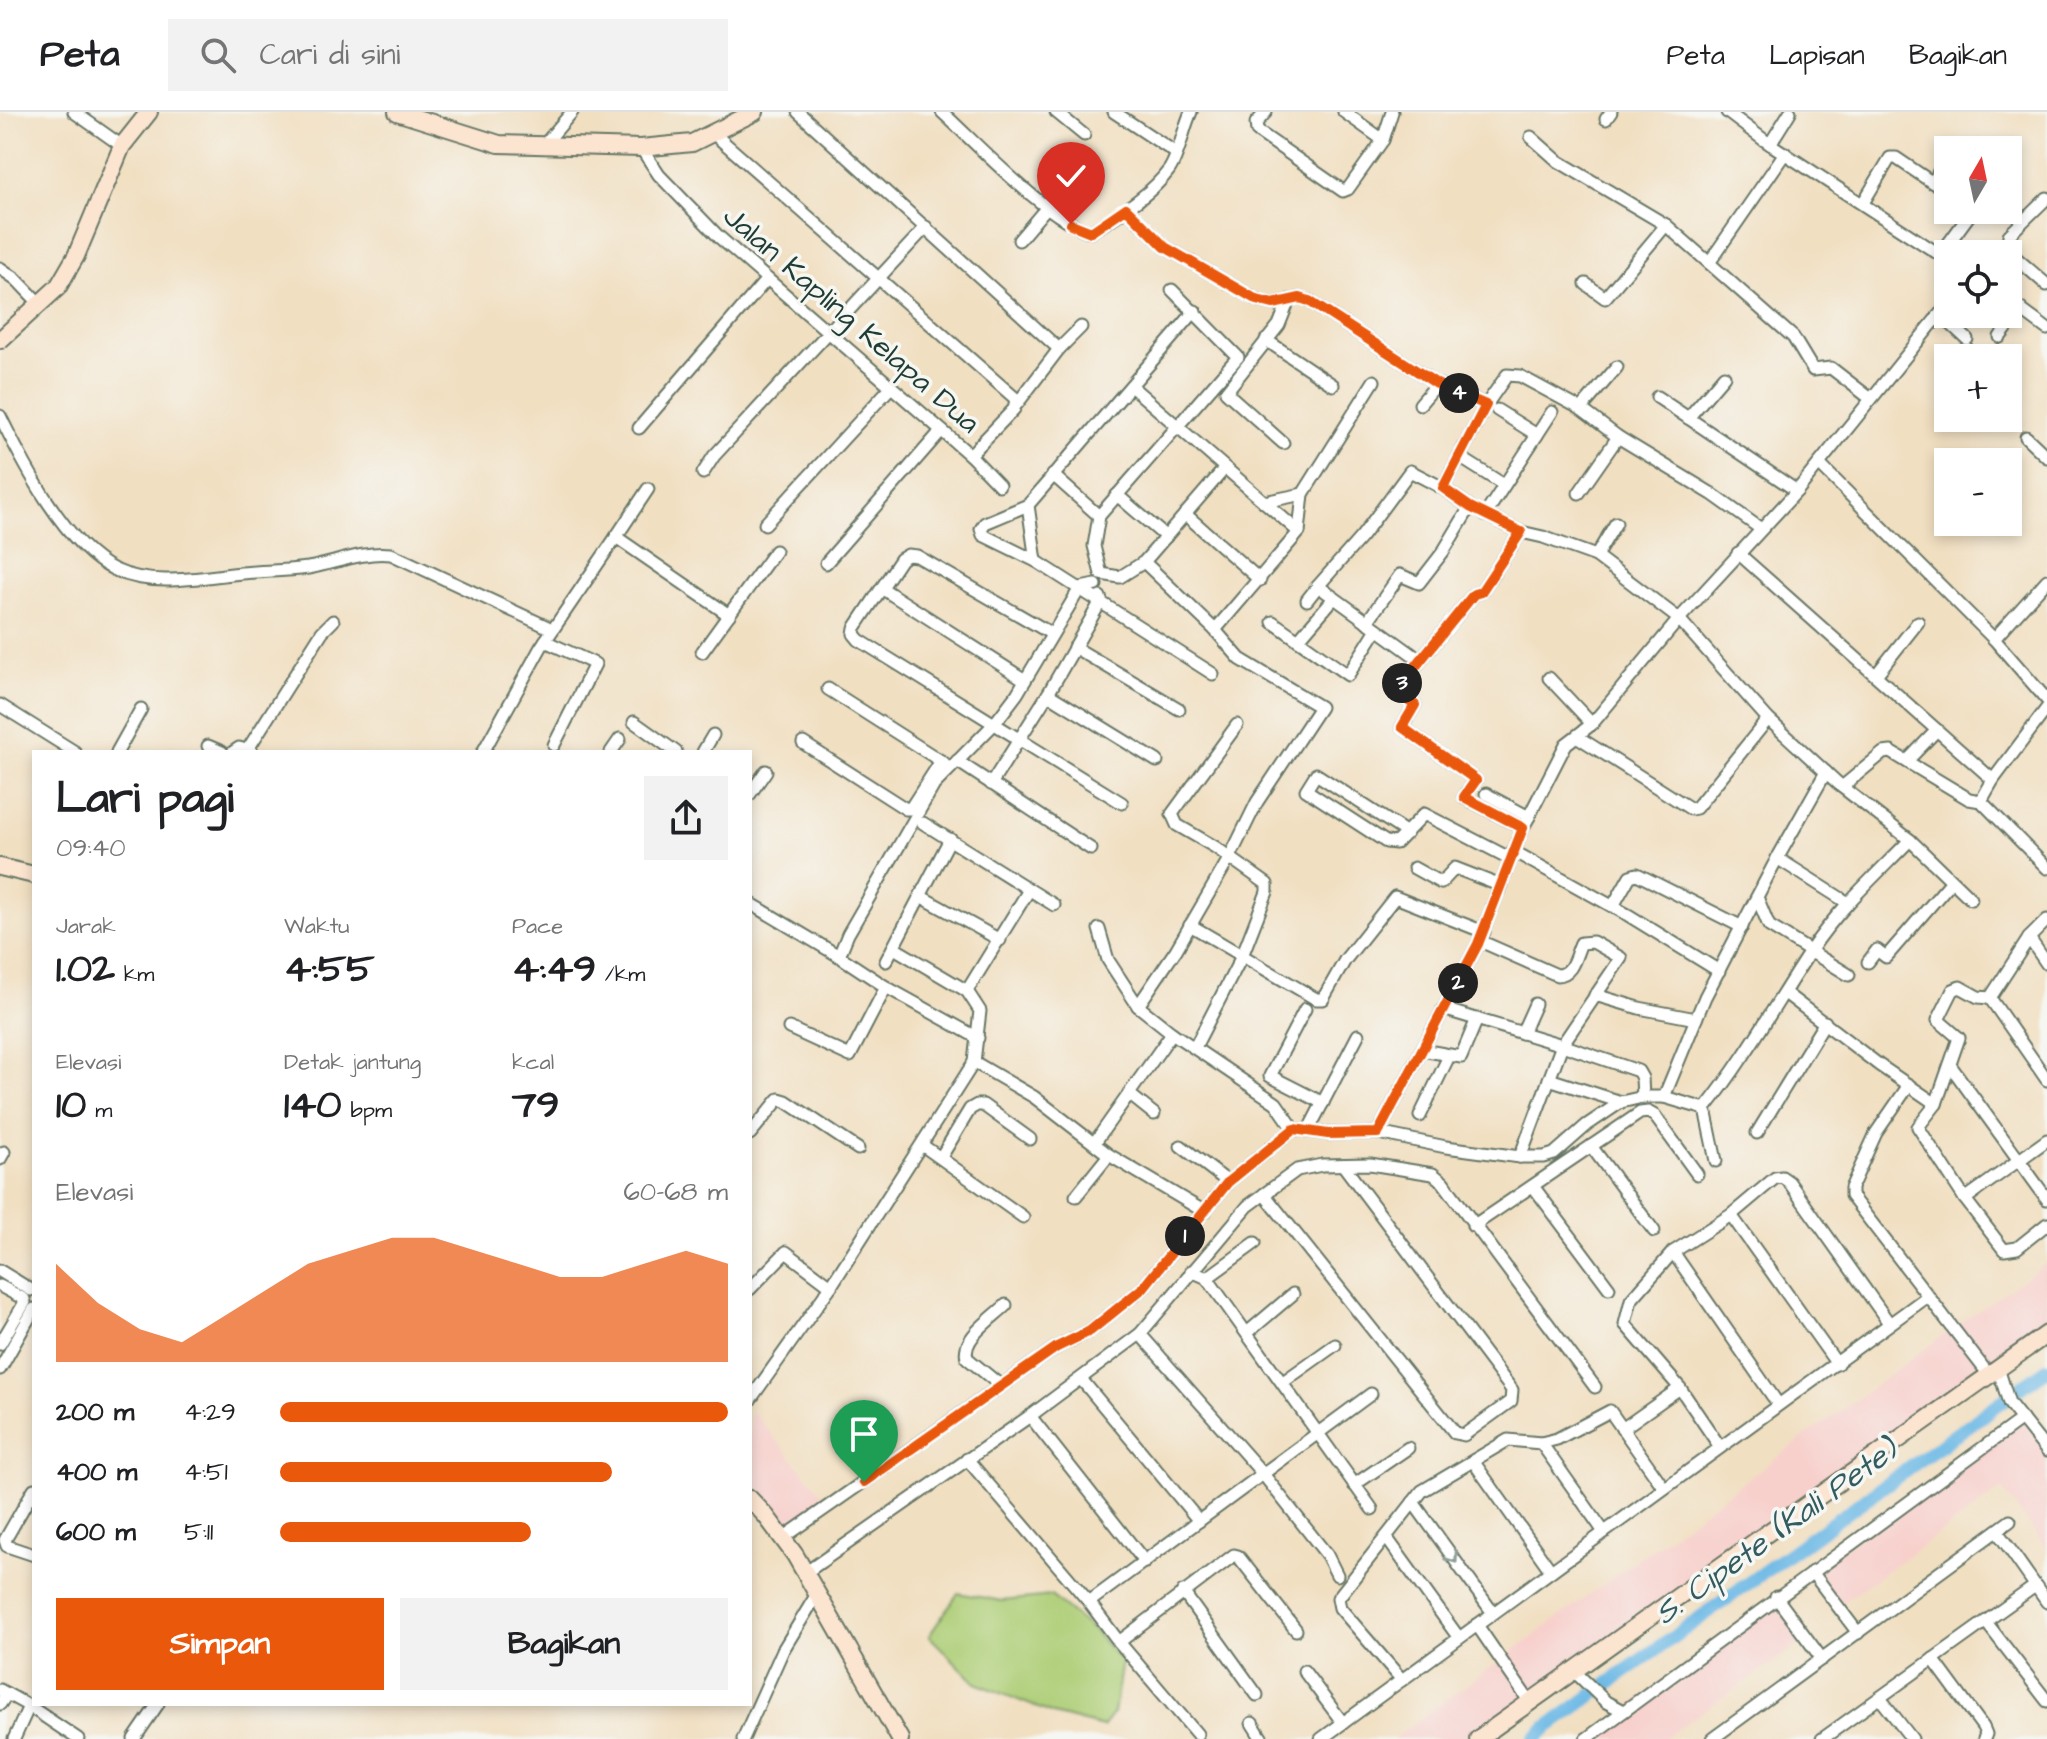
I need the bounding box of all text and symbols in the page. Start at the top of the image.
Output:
search box [168,19,728,91]
text: Peta [40,29,120,81]
icon: search [196,33,240,77]
text: Cari di sini [260,34,400,76]
text: Peta [1666,36,1725,75]
text: Lapisan [1769,36,1865,75]
text: Bagikan [1909,36,2007,75]
north arrow [1934,136,2022,224]
map controls [1934,136,2022,536]
pin [1037,142,1105,224]
icon: check [1049,154,1093,198]
street label: Jalan Kapling Kelapa Dua [713,196,989,444]
button: locate [1934,240,2022,328]
button: + [1934,344,2022,432]
pin: 4 [1439,373,1479,413]
text: 4 [1452,377,1466,408]
button: − [1934,448,2022,536]
pin: 3 [1382,663,1422,703]
text: 3 [1396,667,1408,698]
text: Lari pagi [56,769,234,830]
button: share [644,776,728,860]
text: 09:40 [56,830,126,866]
text: Jarak [56,911,116,942]
text: Waktu [284,911,349,942]
text: Pace [512,911,563,942]
text: 1.02 [56,942,115,997]
text: 4:55 [284,942,375,997]
text: 4:49 [512,942,596,997]
text: km [115,959,154,990]
text: /km [596,959,645,990]
pin: 2 [1438,963,1478,1003]
text: 2 [1452,967,1464,998]
text: Elevasi [56,1047,121,1078]
text: Detak jantung [284,1047,421,1078]
text: kcal [512,1047,554,1078]
text: 10 [56,1078,86,1133]
text: 140 [284,1078,342,1133]
text: 79 [512,1078,559,1133]
text: m [86,1095,112,1126]
text: bpm [342,1095,392,1126]
text: Elevasi [56,1174,133,1210]
text: 60–68 m [623,1174,728,1210]
pin: 1 [1165,1216,1205,1256]
text: 1 [1184,1220,1186,1251]
text: 200 m [56,1394,134,1430]
text: 4:29 [184,1394,236,1430]
pin [830,1400,898,1482]
icon: arrive [842,1412,886,1456]
water label: S. Cipete (Kali Pete) [1645,1427,1909,1636]
text: 400 m [56,1454,137,1490]
text: 4:51 [184,1454,228,1490]
text: 600 m [56,1514,136,1550]
text: 5:11 [184,1514,213,1550]
one-way arrow [1443,1549,1458,1563]
button: Simpan [56,1598,384,1690]
button: Bagikan [400,1598,728,1690]

